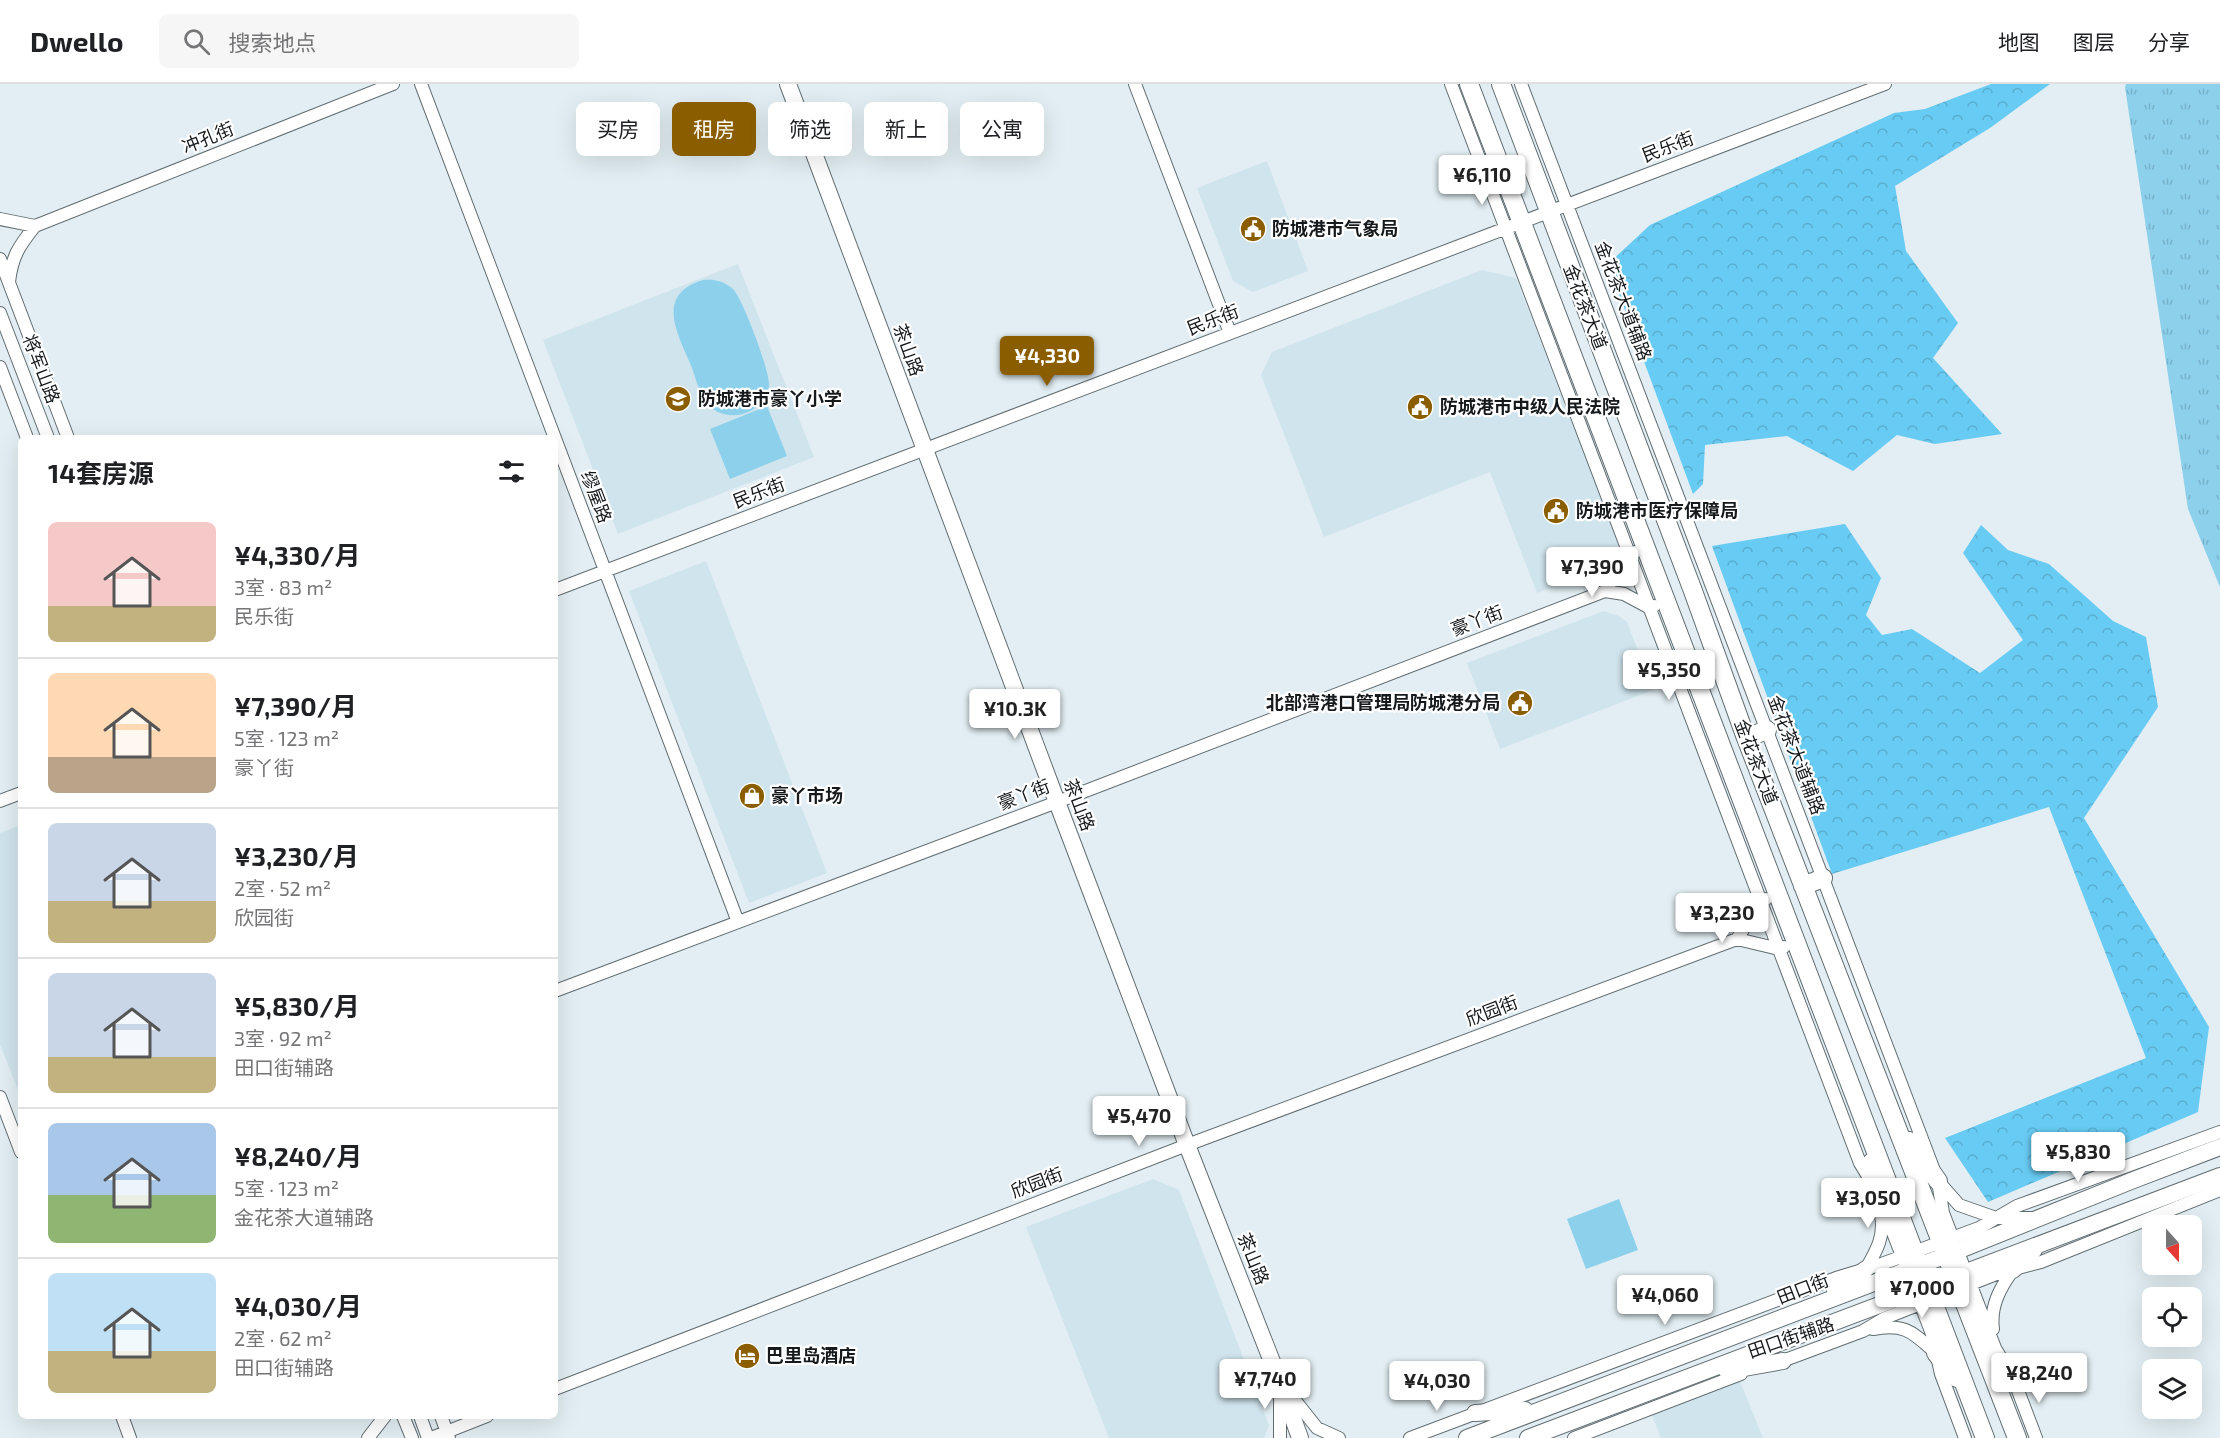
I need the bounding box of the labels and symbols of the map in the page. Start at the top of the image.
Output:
street label: 冲孔街 [178,117,237,157]
street label: 民乐街 [1638,126,1697,166]
pin: ¥6,110 [1433,155,1531,206]
public building icon: 防城港市气象局 [1238,214,1268,244]
place label: 防城港市气象局 [1272,217,1398,239]
street label: 金花茶大道辅路 [1591,238,1657,363]
street label: 金花茶大道 [1560,261,1612,353]
street label: 民乐街 [1183,299,1242,339]
street label: 茶山路 [889,321,929,379]
street label: 将军山路 [19,331,65,406]
pin: ¥4,330 [998,336,1096,387]
school or university icon: 防城港市豪丫小学 [663,384,693,414]
place label: 防城港市豪丫小学 [698,387,842,409]
public building icon: 防城港市中级人民法院 [1405,392,1435,422]
place label: 防城港市中级人民法院 [1440,395,1620,417]
street label: 缪屋路 [577,467,617,526]
street label: 民乐街 [729,472,788,512]
public building icon: 防城港市医疗保障局 [1541,496,1571,526]
place label: 防城港市医疗保障局 [1576,499,1738,521]
pin: ¥7,390 [1543,547,1641,598]
street label: 豪丫街 [1447,600,1506,640]
pin: ¥5,350 [1620,650,1718,701]
public building icon: 北部湾港口管理局防城港分局 [1505,688,1535,718]
pin: ¥10.3K [966,689,1064,740]
place label: 北部湾港口管理局防城港分局 [1266,691,1500,713]
street label: 金花茶大道辅路 [1764,692,1830,817]
street label: 金花茶大道 [1731,716,1783,808]
street label: 豪丫街 [994,774,1053,814]
street label: 茶山路 [1060,775,1100,834]
shop icon: 豪丫市场 [737,781,767,811]
place label: 豪丫市场 [771,784,843,806]
pin: ¥3,230 [1673,893,1771,944]
street label: 欣园街 [1462,990,1521,1030]
pin: ¥5,470 [1090,1096,1188,1147]
pin: ¥5,830 [2029,1132,2127,1183]
street label: 欣园街 [1007,1162,1066,1202]
pin: ¥3,050 [1819,1178,1917,1229]
north arrow [2142,1215,2202,1275]
street label: 茶山路 [1234,1229,1274,1288]
street label: 田口街 [1773,1268,1832,1308]
pin: ¥7,000 [1873,1268,1971,1319]
pin: ¥4,060 [1616,1275,1714,1326]
street label: 田口街辅路 [1745,1312,1837,1362]
hotel icon: 巴里岛酒店 [732,1341,762,1371]
place label: 巴里岛酒店 [766,1344,856,1366]
pin: ¥8,240 [1990,1353,2088,1404]
pin: ¥7,740 [1216,1359,1314,1410]
pin: ¥4,030 [1388,1361,1486,1412]

